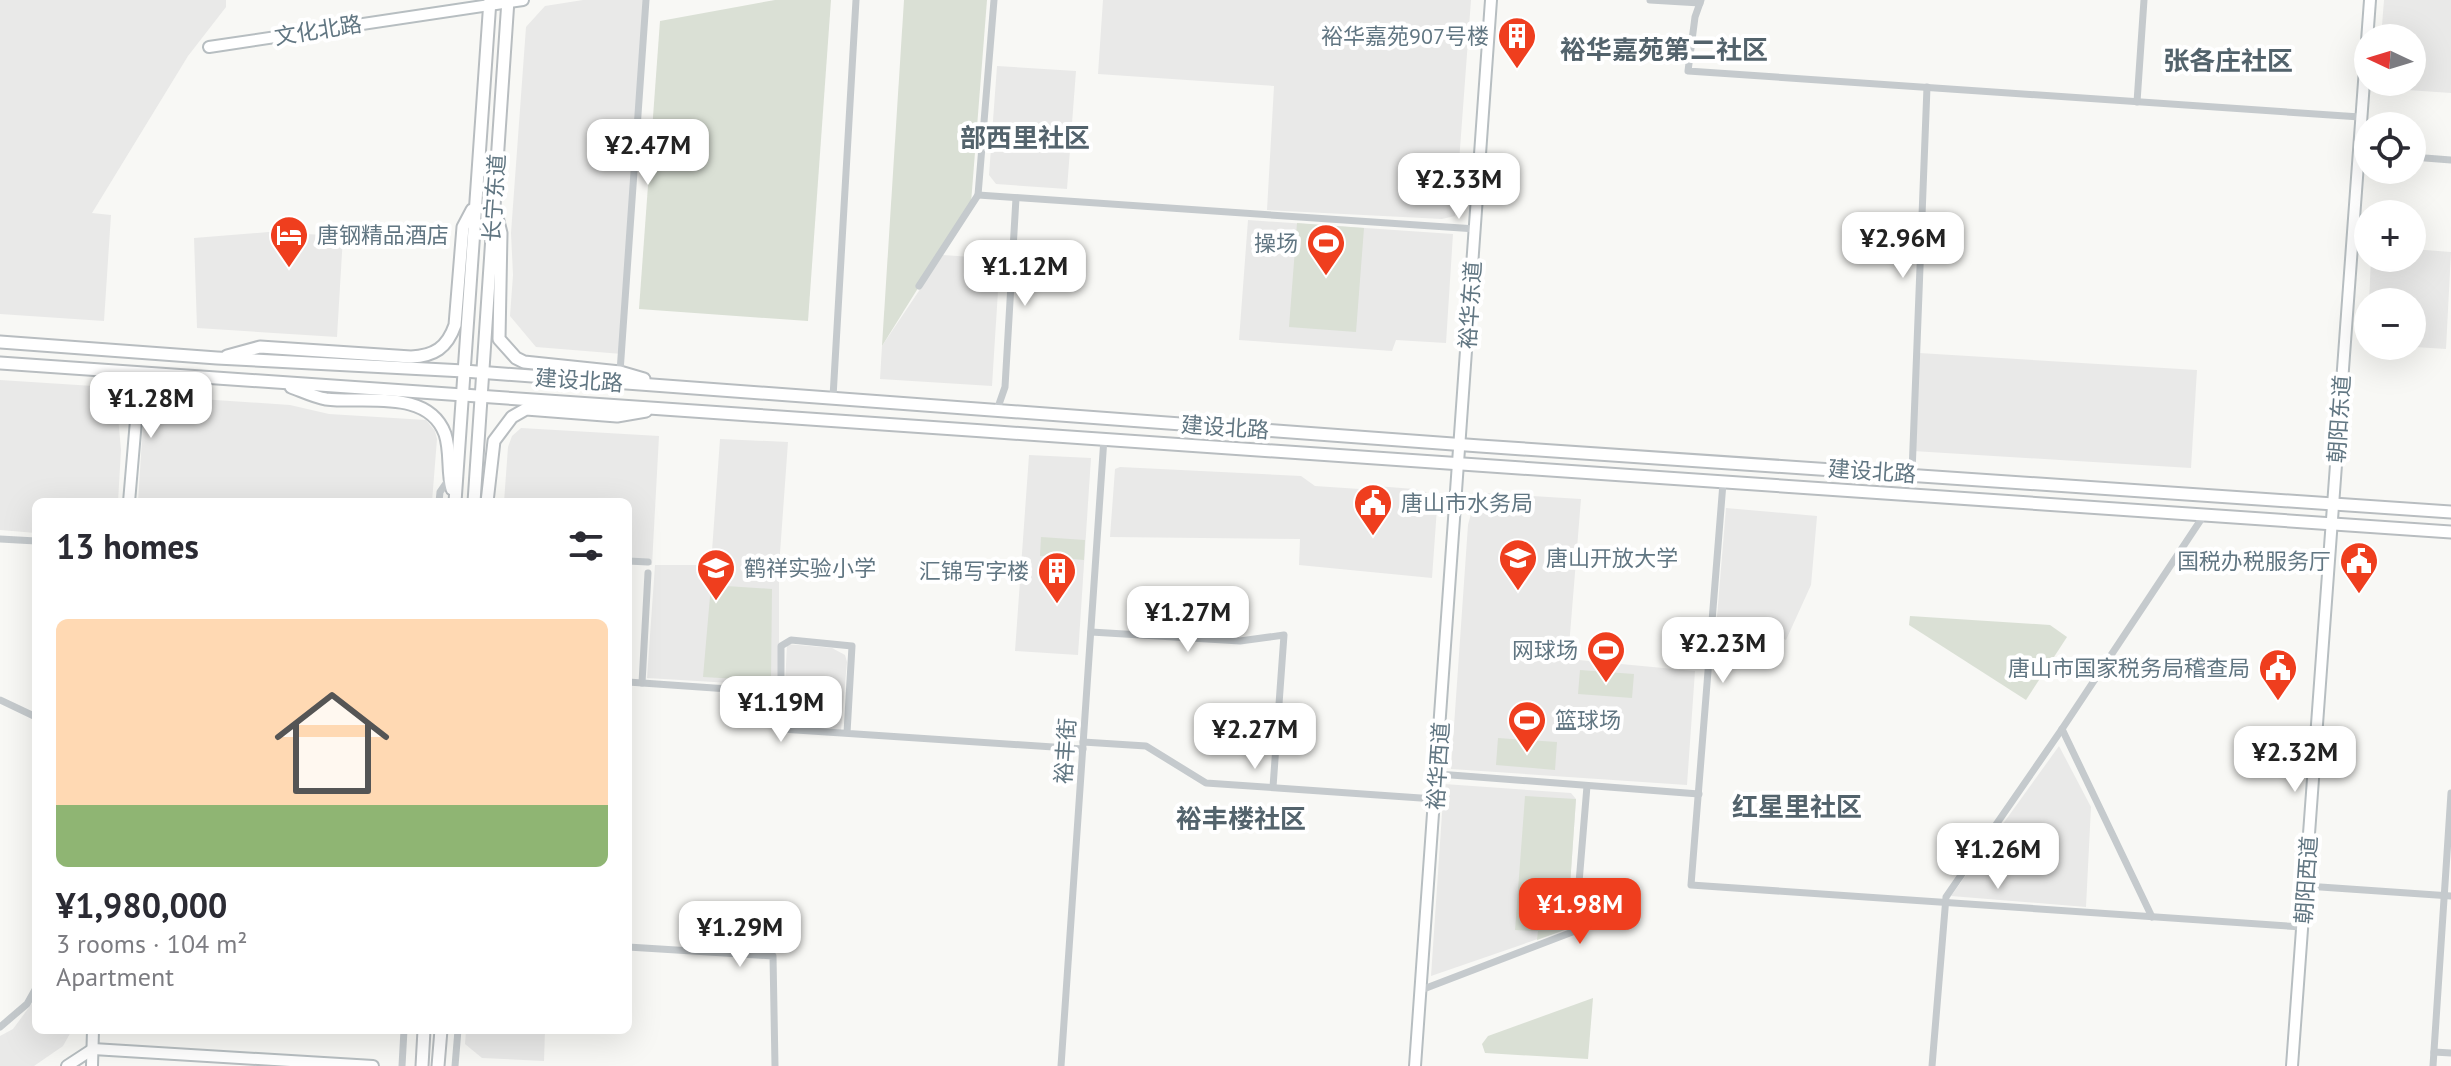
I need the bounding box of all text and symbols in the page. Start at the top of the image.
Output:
street label: 文化北路 [272,9,364,51]
building icon: 裕华嘉苑907号楼 [1496,15,1538,70]
place label: 裕华嘉苑907号楼 [1321,22,1489,50]
north arrow [2354,24,2426,96]
map controls [2354,24,2426,360]
district label: 裕华嘉苑第二社区 [1560,33,1768,66]
district label: 张各庄社区 [2163,44,2293,77]
button: locate [2354,112,2426,184]
pin: ¥2.47M [583,119,713,187]
district label: 部西里社区 [960,121,1090,154]
text: ¥2.47M [605,128,691,161]
street label: 长宁东道 [477,153,511,243]
pin: ¥2.33M [1394,153,1524,221]
text: ¥2.33M [1416,162,1502,195]
button: + [2354,200,2426,272]
pin: ¥2.96M [1838,212,1968,280]
hotel icon: 唐钢精品酒店 [268,214,310,269]
place label: 唐钢精品酒店 [317,221,449,249]
text: ¥2.96M [1860,221,1946,254]
sports icon: 操场 [1305,222,1347,277]
place label: 操场 [1254,229,1298,257]
pin: ¥1.12M [960,240,1090,308]
text: ¥1.12M [982,249,1068,282]
street label: 裕华东道 [1453,260,1487,350]
button: − [2354,288,2426,360]
street label: 建设北路 [534,363,624,397]
pin: ¥1.28M [86,372,216,440]
street label: 朝阳东道 [2322,374,2356,464]
text: ¥1.28M [108,381,194,414]
street label: 建设北路 [1180,410,1270,444]
street label: 建设北路 [1827,454,1917,488]
public building icon: 唐山市水务局 [1352,482,1394,537]
place label: 唐山市水务局 [1401,489,1533,517]
text: 13 homes [56,524,199,568]
icon: filters [564,524,608,568]
school or university icon: 唐山开放大学 [1497,537,1539,592]
public building icon: 国税办税服务厅 [2338,540,2380,595]
place label: 唐山开放大学 [1546,544,1678,572]
school or university icon: 鹤祥实验小学 [695,547,737,602]
place label: 国税办税服务厅 [2177,547,2331,575]
building icon: 汇锦写字楼 [1036,550,1078,605]
place label: 鹤祥实验小学 [744,554,876,582]
place label: 汇锦写字楼 [919,557,1029,585]
pin: ¥1.27M [1123,586,1253,654]
text: ¥1.27M [1145,595,1231,628]
pin: ¥2.23M [1658,617,1788,685]
text: ¥2.23M [1680,626,1766,659]
sports icon: 网球场 [1585,629,1627,684]
place label: 网球场 [1512,636,1578,664]
public building icon: 唐山市国家税务局稽查局 [2257,647,2299,702]
place label: 唐山市国家税务局稽查局 [2008,654,2250,682]
icon: home [260,671,404,815]
pin: ¥1.19M [716,676,846,744]
text: ¥1.19M [738,685,824,718]
sports icon: 篮球场 [1506,699,1548,754]
pin: ¥2.27M [1190,703,1320,771]
place label: 篮球场 [1555,706,1621,734]
text: ¥2.27M [1212,712,1298,745]
street label: 裕丰街 [1049,717,1081,785]
street label: 裕华西道 [1421,721,1455,811]
pin: ¥2.32M [2230,726,2360,794]
text: ¥2.32M [2252,735,2338,768]
district label: 红星里社区 [1732,790,1862,823]
district label: 裕丰楼社区 [1176,802,1306,835]
pin: ¥1.26M [1933,823,2063,891]
text: ¥1.26M [1955,832,2041,865]
street label: 朝阳西道 [2289,835,2323,925]
pin: ¥1.98M [1515,878,1645,946]
text: ¥1,980,000 [56,883,227,927]
text: ¥1.98M [1537,887,1623,920]
pin: ¥1.29M [675,901,805,969]
text: ¥1.29M [697,910,783,943]
text: 3 rooms · 104 m² [56,927,248,960]
text: Apartment [56,960,174,993]

